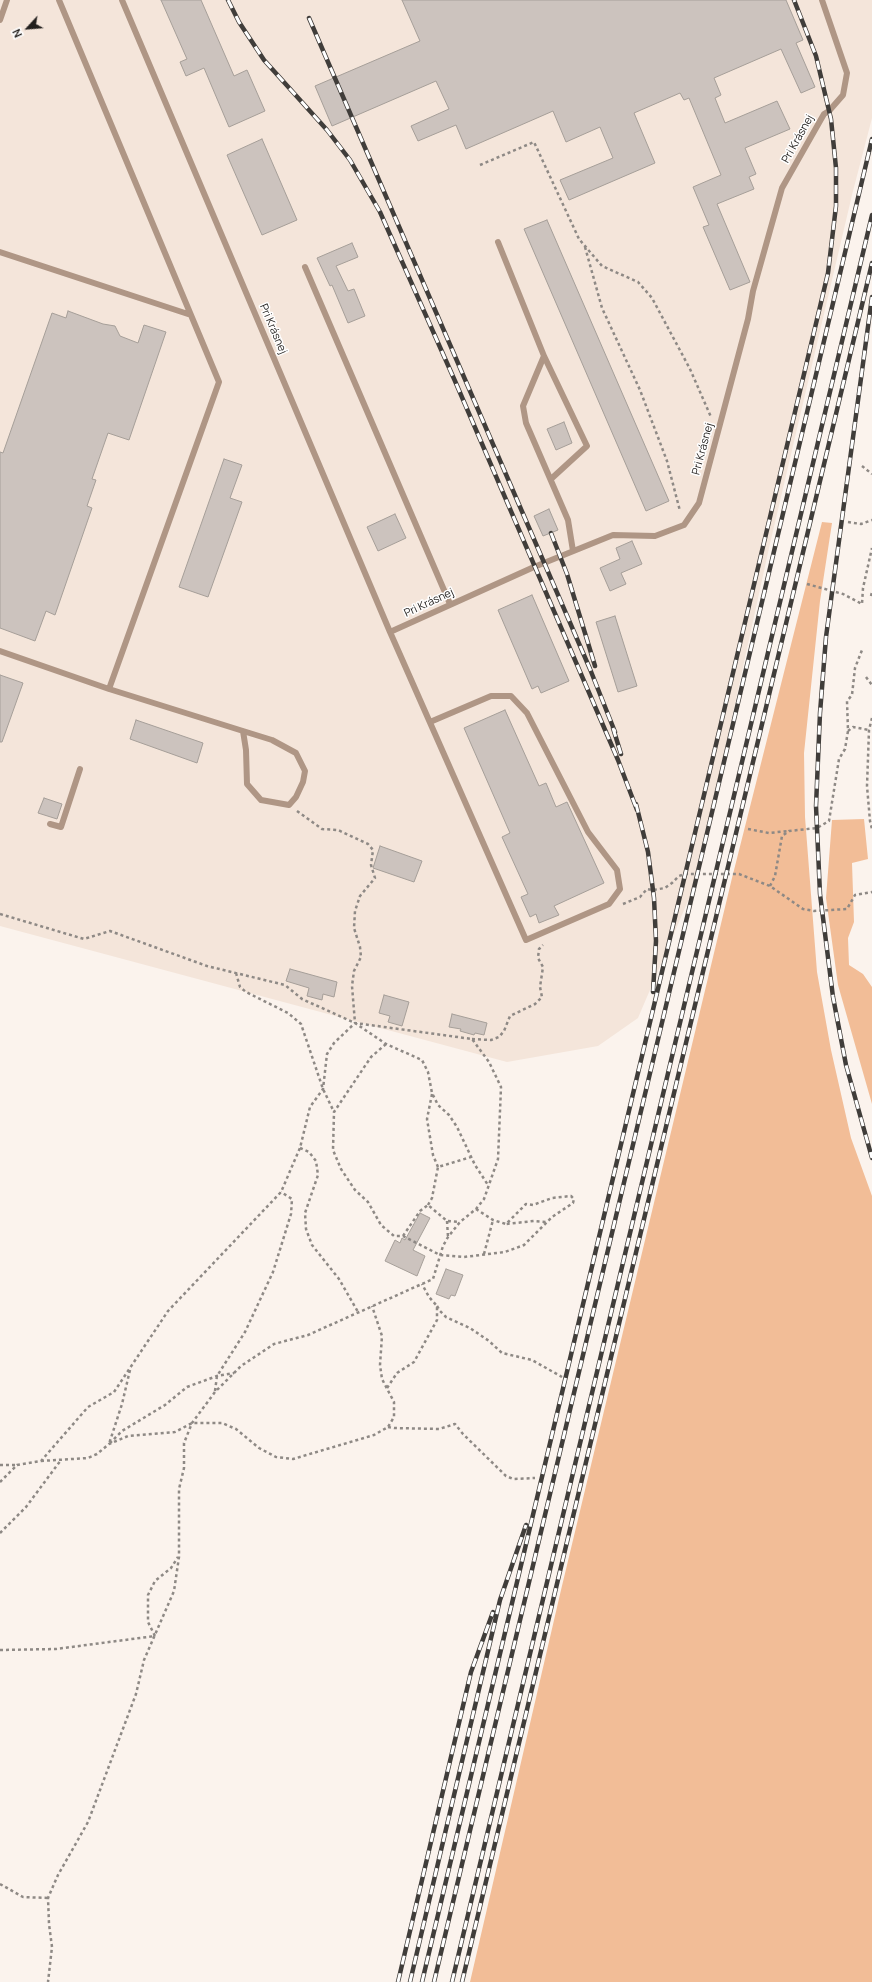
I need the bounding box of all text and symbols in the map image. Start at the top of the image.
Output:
north arrow [8,8,48,48]
text: N [8,27,25,40]
street label: Pri Krásnej [779,113,817,165]
street label: Pri Krásnej [257,302,289,356]
street label: Pri Krásnej [690,422,716,476]
street label: Pri Krásnej [402,586,456,620]

